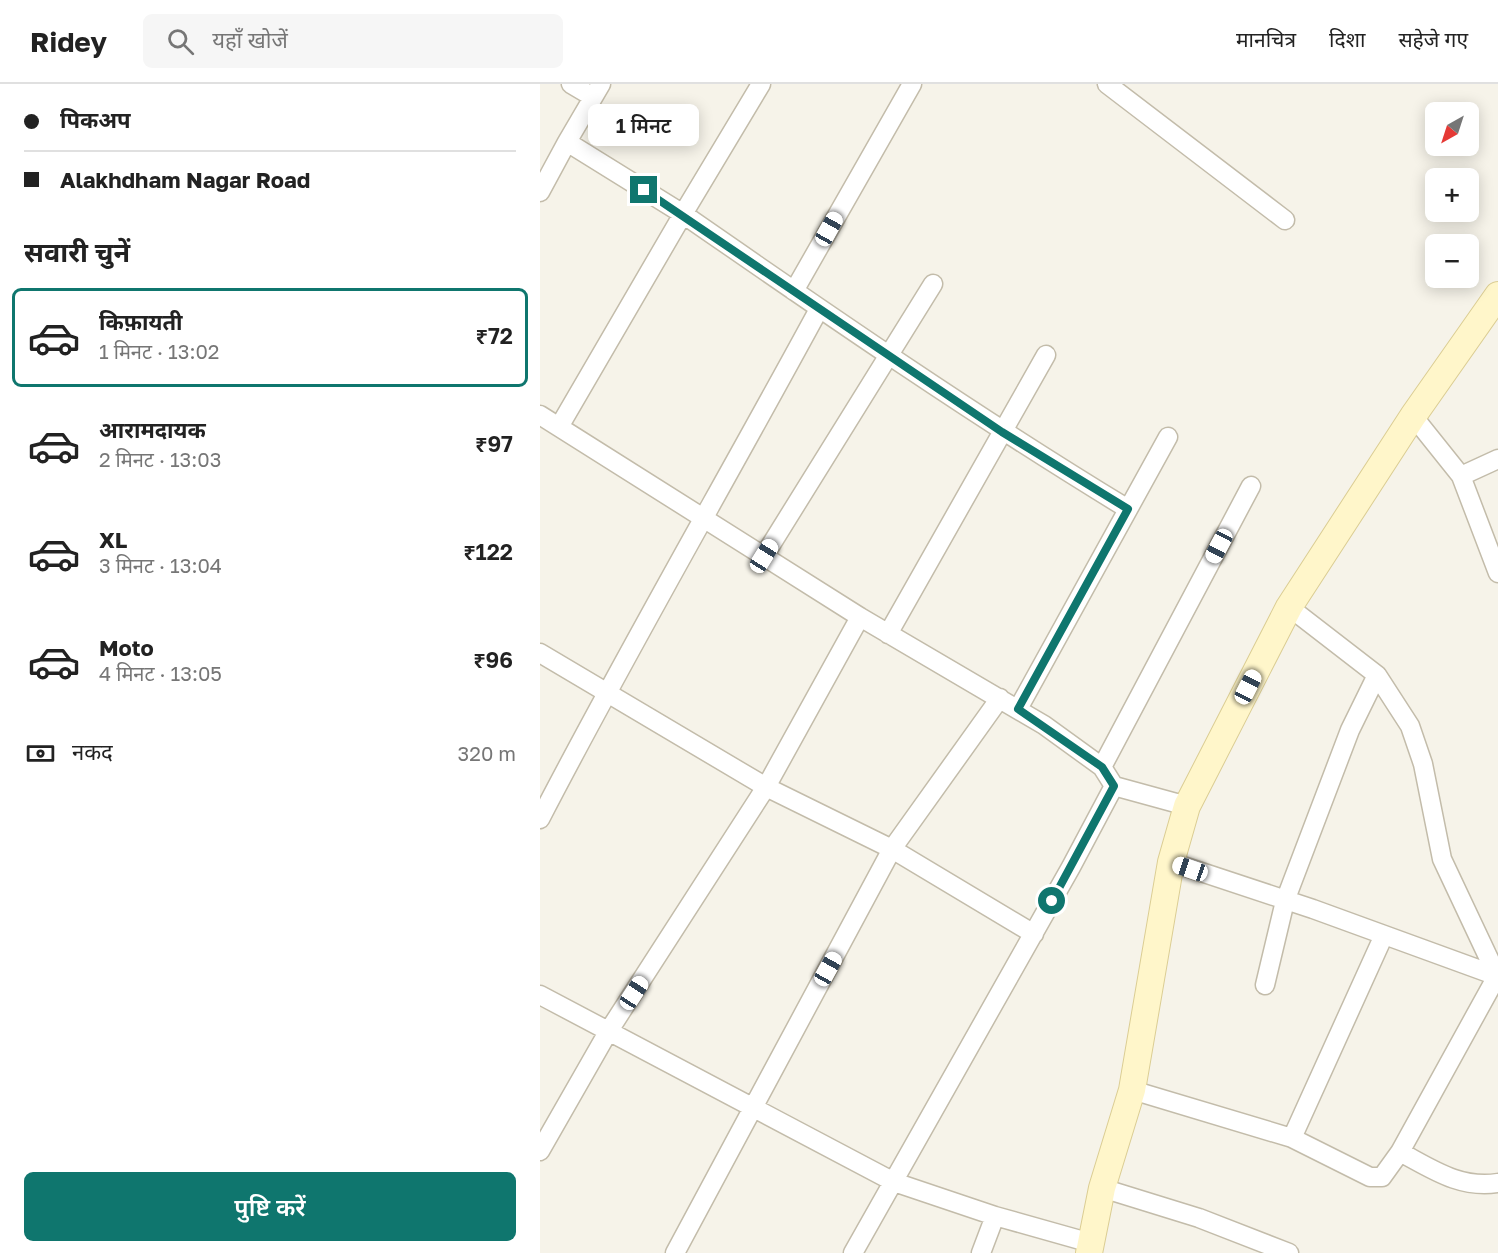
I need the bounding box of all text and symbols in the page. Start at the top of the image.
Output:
search box [143,14,563,68]
text: Ridey [30,25,107,58]
icon: search [164,25,197,58]
text: यहाँ खोजें [212,26,288,53]
text: मानचित्र [1236,26,1296,52]
text: दिशा [1329,26,1365,52]
text: सहेजे गए [1398,26,1468,52]
north arrow [1425,102,1479,156]
map controls [1425,102,1479,288]
callout: 1 मिनट [588,103,700,145]
text: पिकअप [60,106,131,133]
text: 1 मिनट [616,113,671,137]
text: Alakhdham Nagar Road [60,166,310,193]
button: + [1425,168,1479,222]
route end [630,176,657,203]
car [812,209,846,249]
button: − [1425,234,1479,288]
text: सवारी चुनें [24,236,130,268]
text: किफ़ायती [99,308,183,335]
icon: car [27,311,81,365]
text: ₹72 [476,322,513,349]
text: 1 मिनट · 13:02 [99,339,219,363]
text: आरामदायक [99,416,206,443]
icon: car [27,419,81,473]
text: ₹97 [475,430,513,457]
text: 2 मिनट · 13:03 [99,447,221,471]
text: XL [99,526,127,553]
car [1203,526,1235,566]
icon: car [27,527,81,581]
car [747,536,781,576]
text: ₹122 [463,538,513,565]
text: 3 मिनट · 13:04 [99,553,222,577]
text: Moto [99,634,154,661]
icon: car [27,635,81,689]
text: ₹96 [473,646,513,673]
text: 4 मिनट · 13:05 [99,661,222,685]
car [1232,667,1264,707]
icon: cash [24,737,57,770]
text: नकद [72,738,113,765]
text: 320 m [458,741,516,765]
car [1170,855,1210,883]
route start [1038,887,1065,914]
car [811,949,845,989]
car [617,973,651,1013]
button: पुष्टि करें [24,1172,516,1241]

